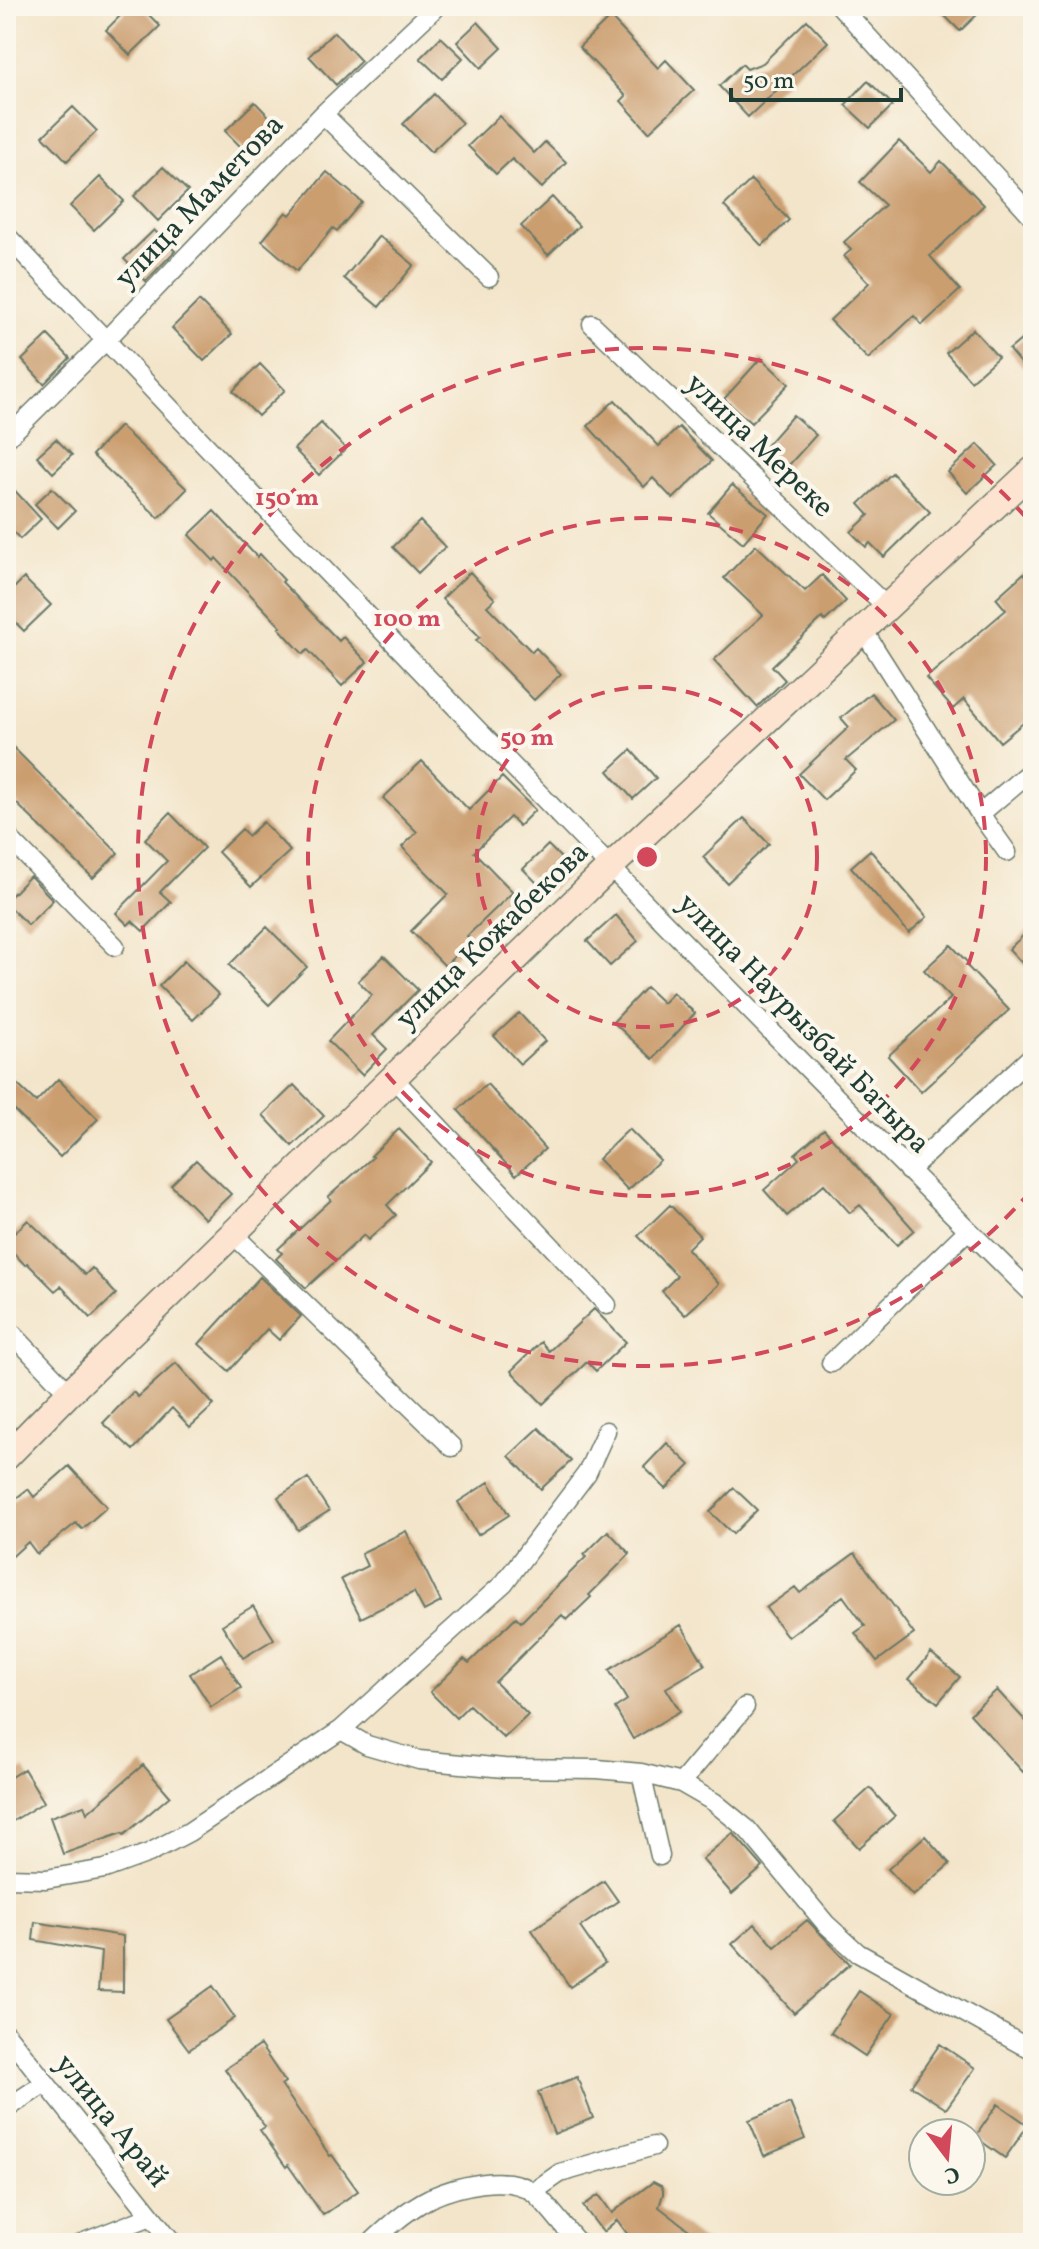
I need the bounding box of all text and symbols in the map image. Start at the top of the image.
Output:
scale bar [731,52,901,102]
text: 50 m [743,65,795,99]
street label: улица Маметова [106,105,294,299]
street label: улица Мереке [675,364,843,528]
text: 150 m [255,482,319,516]
text: 100 m [373,603,441,637]
text: 50 m [500,722,554,756]
street label: улица Кожабекова [387,832,599,1040]
centre of rings [633,843,661,871]
street label: улица Наурызбай Батыра [667,884,939,1164]
street label: улица Арай [44,2045,178,2197]
north arrow [907,2117,987,2197]
text: С [941,2157,963,2191]

